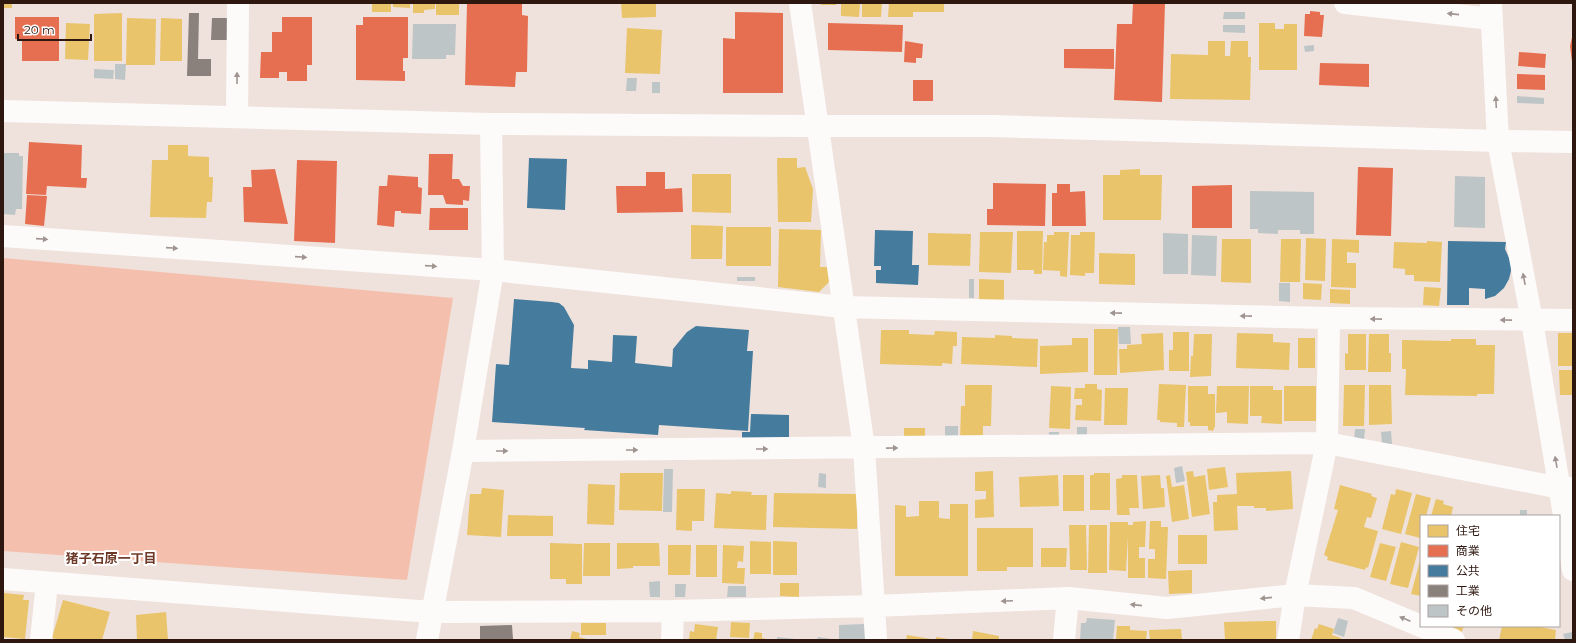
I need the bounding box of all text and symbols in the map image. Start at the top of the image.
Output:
one-way arrow [1447,11,1459,18]
scale bar [18,16,91,42]
text: 20 m [24,22,55,37]
one-way arrow [234,71,240,84]
one-way arrow [1493,96,1500,108]
one-way arrow [36,235,48,242]
one-way arrow [166,244,178,251]
one-way arrow [295,253,307,260]
one-way arrow [425,262,437,269]
one-way arrow [1521,272,1527,285]
one-way arrow [1109,310,1122,316]
one-way arrow [1239,313,1252,319]
one-way arrow [1369,316,1382,322]
one-way arrow [1499,317,1512,323]
one-way arrow [886,445,899,451]
one-way arrow [756,446,769,452]
one-way arrow [626,447,639,453]
one-way arrow [496,448,509,454]
one-way arrow [1553,456,1559,468]
legend [1420,515,1560,627]
text: 住宅 [1456,523,1480,538]
text: 商業 [1456,543,1480,558]
district label: 猪子石原一丁目 [65,550,157,566]
text: 公共 [1456,563,1480,578]
text: 工業 [1456,583,1480,598]
one-way arrow [1260,595,1272,601]
one-way arrow [1001,597,1013,604]
one-way arrow [1130,602,1143,608]
text: その他 [1456,603,1492,618]
one-way arrow [1399,616,1411,622]

